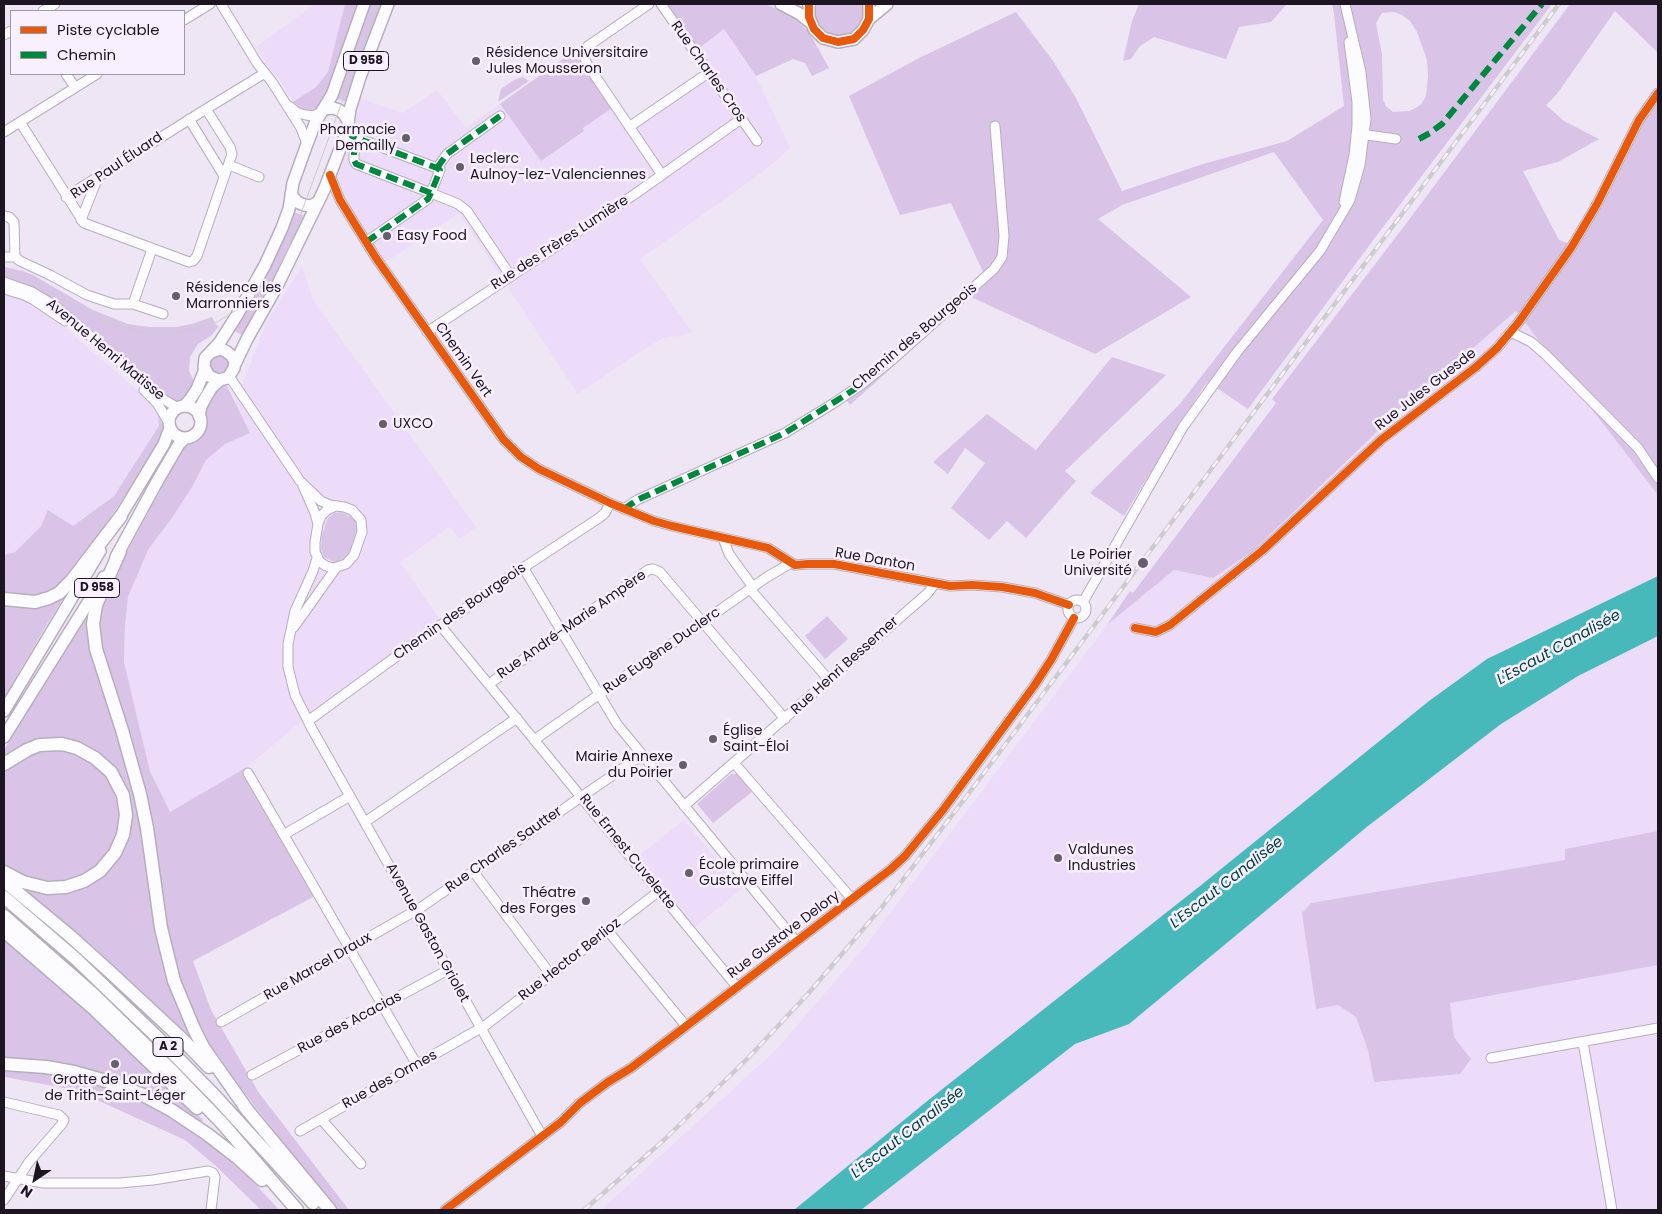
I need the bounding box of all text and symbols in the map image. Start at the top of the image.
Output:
legend [10,10,185,75]
street label: Rue Charles Cros [667,18,749,126]
text: Piste cyclable [57,19,160,40]
text: Chemin [57,44,116,65]
place label: Résidence Universitaire Jules Mousseron [486,45,648,78]
road number: D 958 [344,51,388,70]
marker: Résidence Universitaire Jules Mousseron [470,55,482,67]
place label: Pharmacie Demailly [320,122,396,154]
street label: Rue Paul Éluard [68,129,166,203]
marker: Pharmacie Demailly [400,132,412,144]
place label: Leclerc Aulnoy-lez-Valenciennes [470,151,646,184]
marker: Leclerc Aulnoy-lez-Valenciennes [454,161,466,173]
street label: Rue des Frères Lumière [488,192,632,294]
place label: Easy Food [397,228,467,244]
marker: Easy Food [381,230,393,242]
place label: Résidence les Marronniers [186,280,281,312]
street label: Chemin des Bourgeois [849,280,981,394]
marker: Résidence les Marronniers [170,290,182,302]
street label: Avenue Henri Matisse [42,296,168,404]
street label: Chemin Vert [431,319,495,401]
street label: Rue Jules Guesde [1372,345,1480,435]
place label: UXCO [393,416,433,432]
marker: UXCO [377,418,389,430]
street label: Rue Danton [834,545,916,575]
place label: Le Poirier Université [1064,547,1132,580]
marker: Le Poirier Université [1136,556,1150,570]
street label: Chemin des Bourgeois [391,560,529,664]
street label: Rue André-Marie Ampère [494,567,650,683]
road number: D 958 [74,578,120,598]
street label: Rue Eugène Duclerc [600,604,724,698]
water label: L'Escaut Canalisée [1494,607,1624,689]
street label: Rue Henri Bessemer [788,613,902,719]
place label: Église Saint-Éloi [723,723,789,756]
marker: Église Saint-Éloi [707,733,719,745]
place label: Mairie Annexe du Poirier [576,749,673,782]
marker: Mairie Annexe du Poirier [677,759,689,771]
street label: Rue Ernest Cuvelette [575,791,679,913]
street label: Rue Charles Sautter [443,803,565,897]
water label: L'Escaut Canalisée [1167,833,1287,933]
place label: Valdunes Industries [1068,842,1136,874]
marker: Valdunes Industries [1052,852,1064,864]
place label: École primaire Gustave Eiffel [699,857,799,890]
street label: Avenue Gaston Griolet [382,861,472,1005]
marker: École primaire Gustave Eiffel [683,867,695,879]
place label: Théatre des Forges [500,885,576,918]
street label: Rue Gustave Delory [725,887,843,983]
marker: Théatre des Forges [580,895,592,907]
street label: Rue Hector Berlioz [516,915,624,1005]
street label: Rue Marcel Draux [261,929,375,1005]
street label: Rue des Acacias [295,989,405,1057]
road number: A 2 [153,1038,183,1056]
street label: Rue des Ormes [340,1047,440,1113]
marker: Grotte de Lourdes de Trith-Saint-Léger [109,1058,121,1070]
place label: Grotte de Lourdes de Trith-Saint-Léger [45,1072,185,1104]
water label: L'Escaut Canalisée [848,1083,968,1183]
north arrow [10,1154,60,1204]
text: N [17,1180,37,1203]

